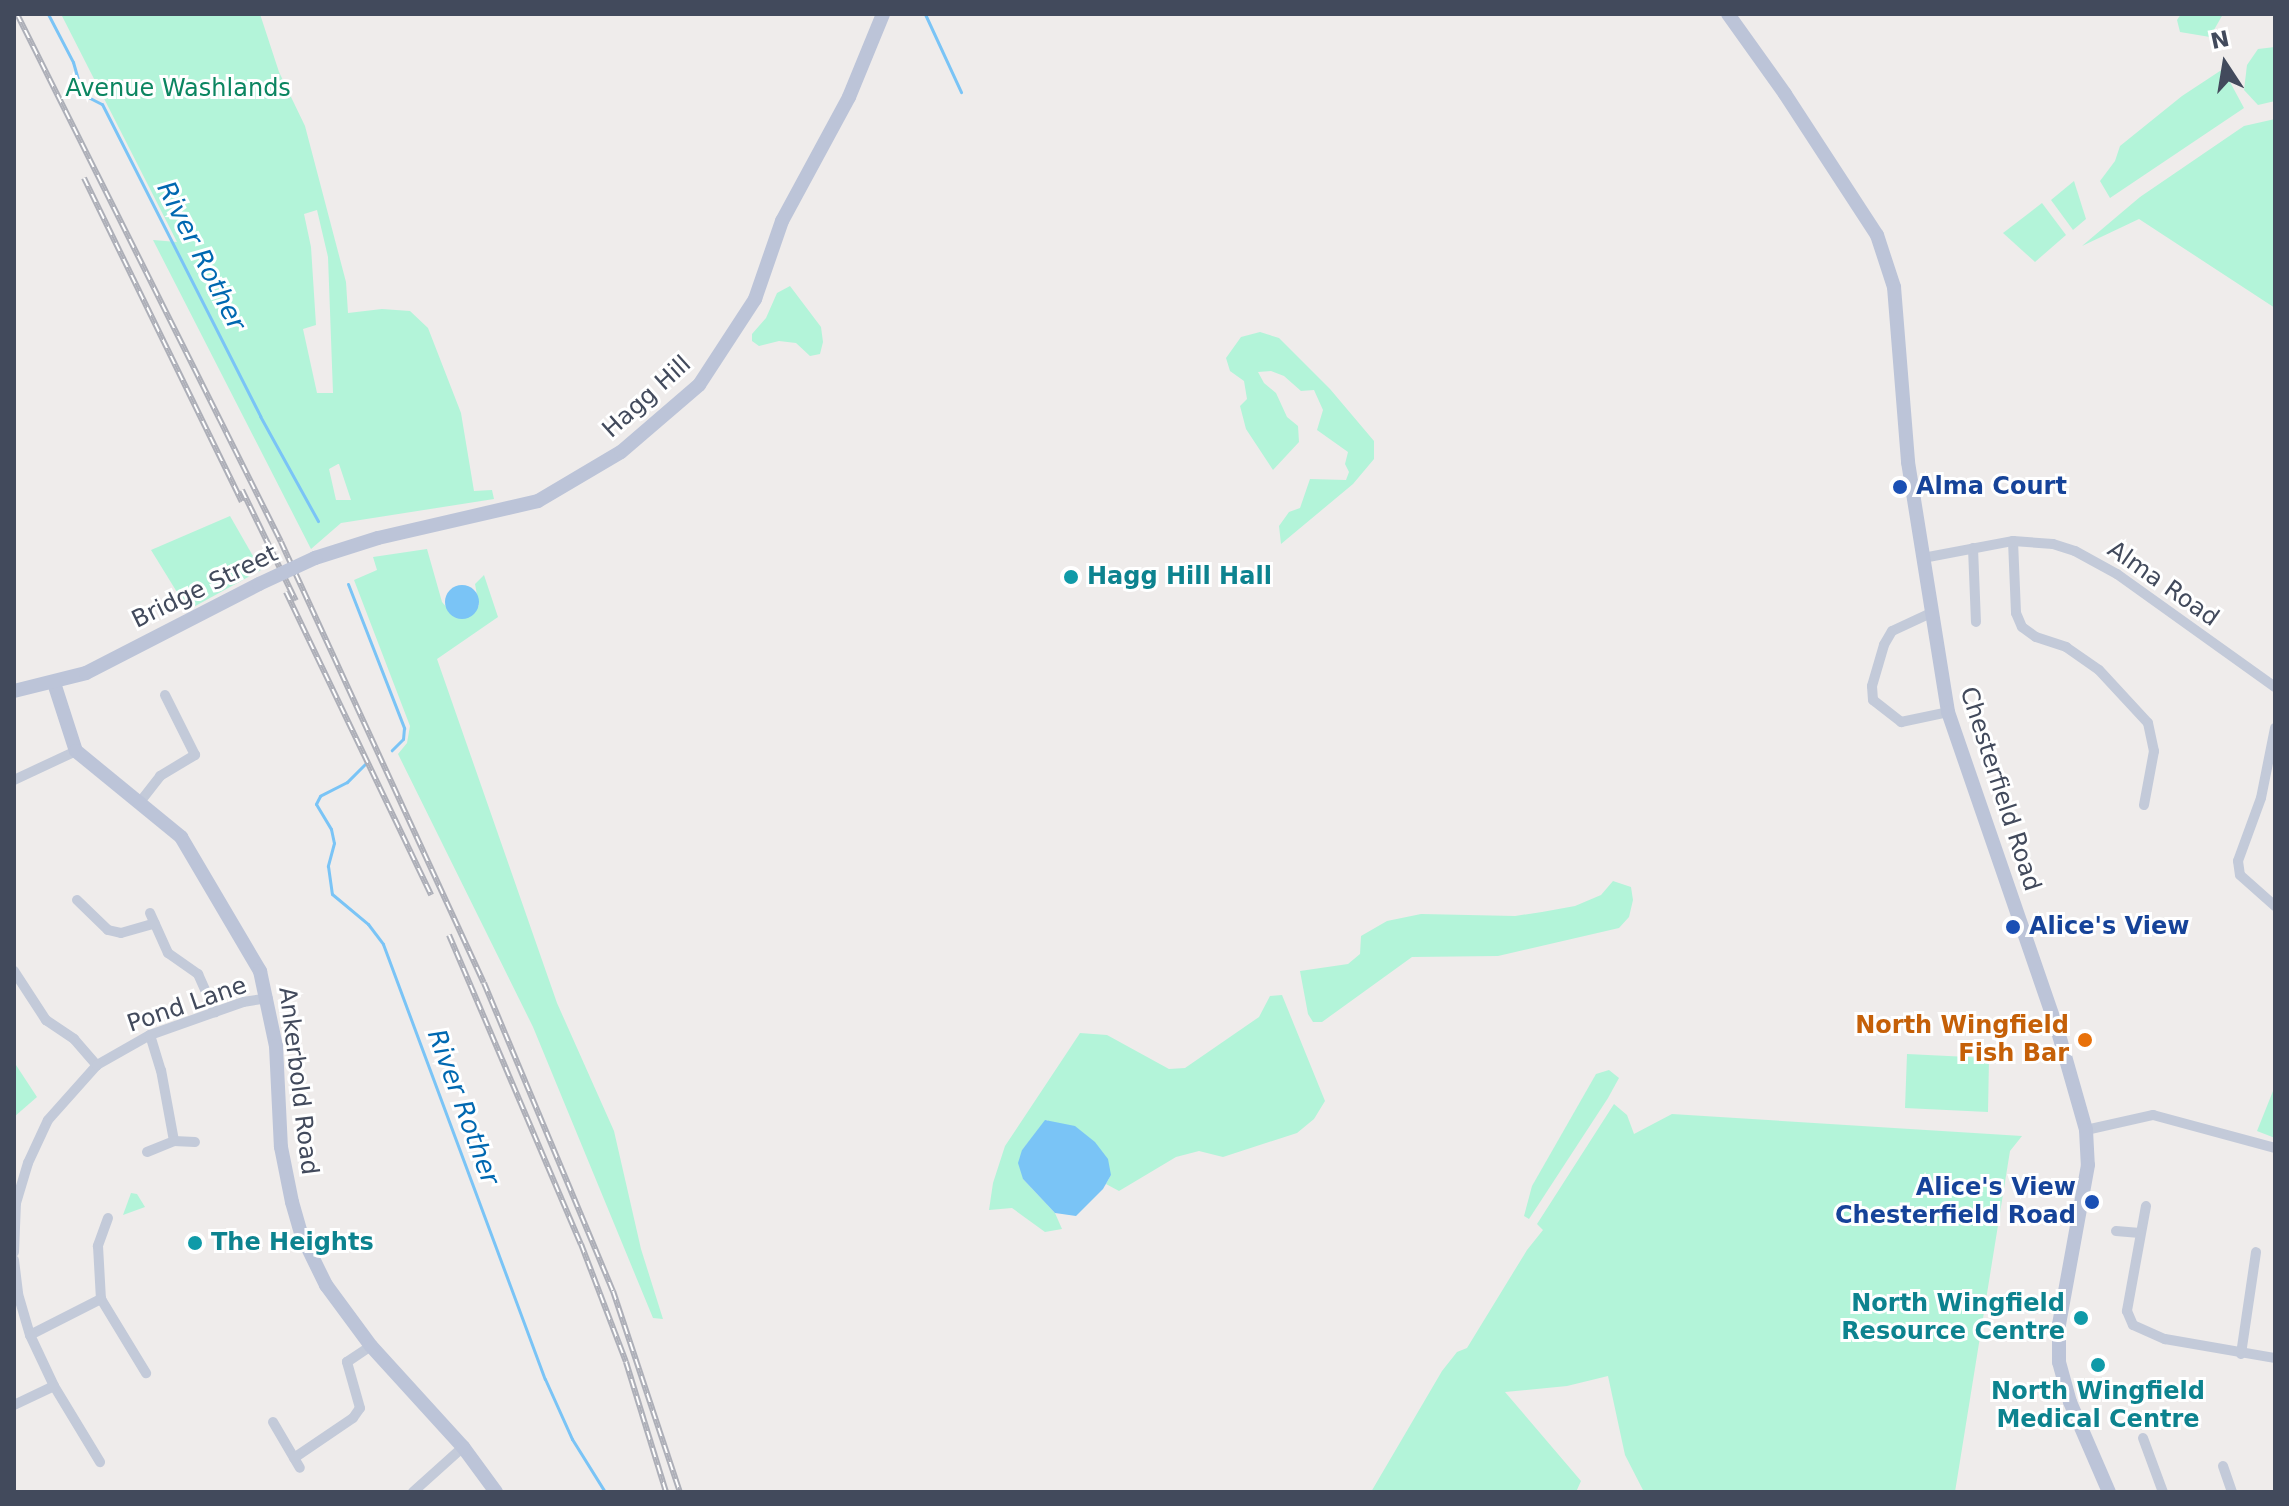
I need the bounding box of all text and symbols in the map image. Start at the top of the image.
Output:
north arrow [2185,24,2265,104]
text: N [2208,26,2232,54]
park label: Avenue Washlands [65,75,291,103]
water label: River Rother [150,176,252,336]
street label: Hagg Hill [597,350,697,444]
place label: Alma Court [1916,473,2067,501]
marker: Alma Court [1891,478,1909,496]
street label: Alma Road [2102,535,2224,633]
street label: Bridge Street [127,539,283,635]
place label: Hagg Hill Hall [1087,563,1272,591]
marker: Hagg Hill Hall [1062,568,1080,586]
street label: Chesterfield Road [1953,683,2047,895]
place label: Alice's View [2029,913,2189,941]
marker: Alice's View [2004,918,2022,936]
street label: Pond Lane [123,971,251,1039]
street label: Ankerbold Road [272,985,324,1177]
place label: North Wingfield Fish Bar [1855,1012,2069,1068]
water label: River Rother [420,1025,506,1189]
marker: North Wingfield Fish Bar [2076,1031,2094,1049]
place label: Alice's View Chesterfield Road [1835,1174,2076,1230]
marker: Alice's View Chesterfield Road [2083,1193,2101,1211]
place label: The Heights [211,1229,374,1257]
marker: The Heights [186,1234,204,1252]
place label: North Wingfield Resource Centre [1841,1290,2065,1346]
marker: North Wingfield Resource Centre [2072,1309,2090,1327]
marker: North Wingfield Medical Centre [2089,1356,2107,1374]
place label: North Wingfield Medical Centre [1991,1378,2205,1434]

